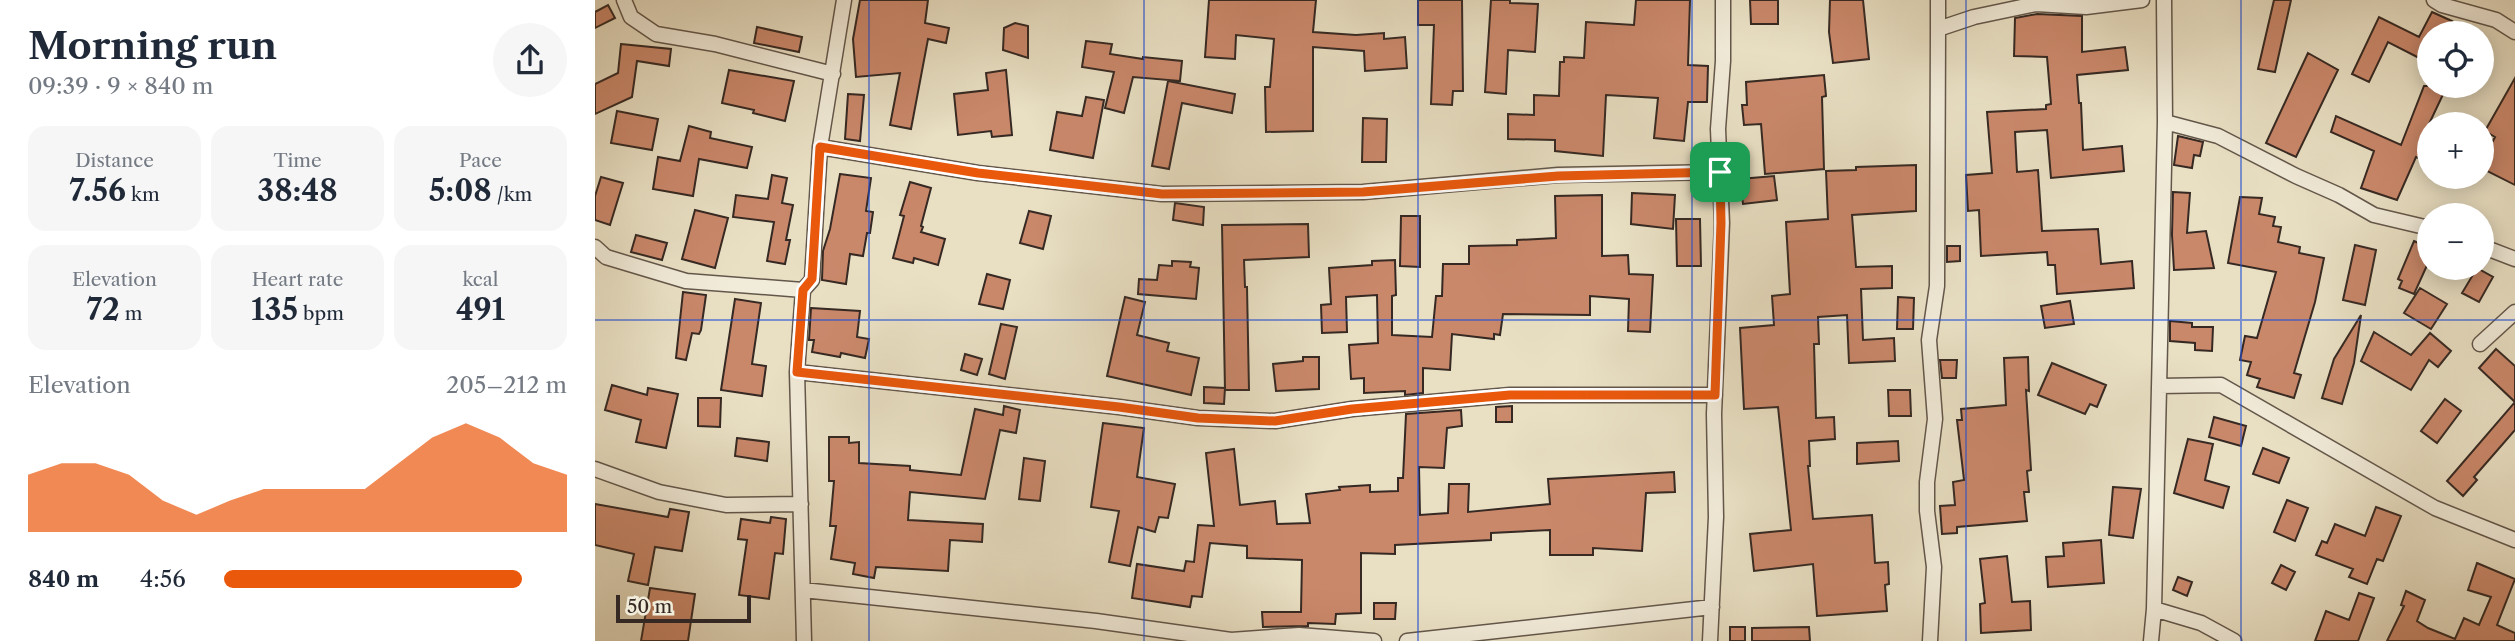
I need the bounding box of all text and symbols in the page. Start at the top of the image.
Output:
map controls [2417,21,2494,280]
button: locate [2417,21,2494,98]
text: Morning run [28,22,277,69]
button: share [493,23,567,97]
text: 09:39 · 9 × 840 m [28,72,213,100]
button: + [2417,112,2494,189]
pin [1690,142,1750,202]
text: Distance [75,149,154,172]
text: Time [273,149,322,172]
text: Pace [459,149,502,172]
icon: arrive [1701,153,1739,191]
text: 7.56 [69,172,126,209]
text: 38:48 [257,172,338,209]
text: 5:08 [429,172,492,209]
text: km [126,183,160,206]
text: /km [492,183,532,206]
button: − [2417,203,2494,280]
text: Elevation [72,268,157,291]
text: Heart rate [252,268,343,291]
text: kcal [463,268,498,291]
text: 72 [86,291,120,328]
text: 135 [251,291,298,328]
text: 491 [456,291,505,328]
text: m [120,302,143,325]
text: bpm [298,302,344,325]
text: Elevation [28,371,131,399]
text: 205–212 m [446,371,567,399]
text: 840 m [28,565,99,593]
text: 4:56 [140,565,186,593]
scale bar [616,592,751,624]
text: 50 m [627,595,672,618]

